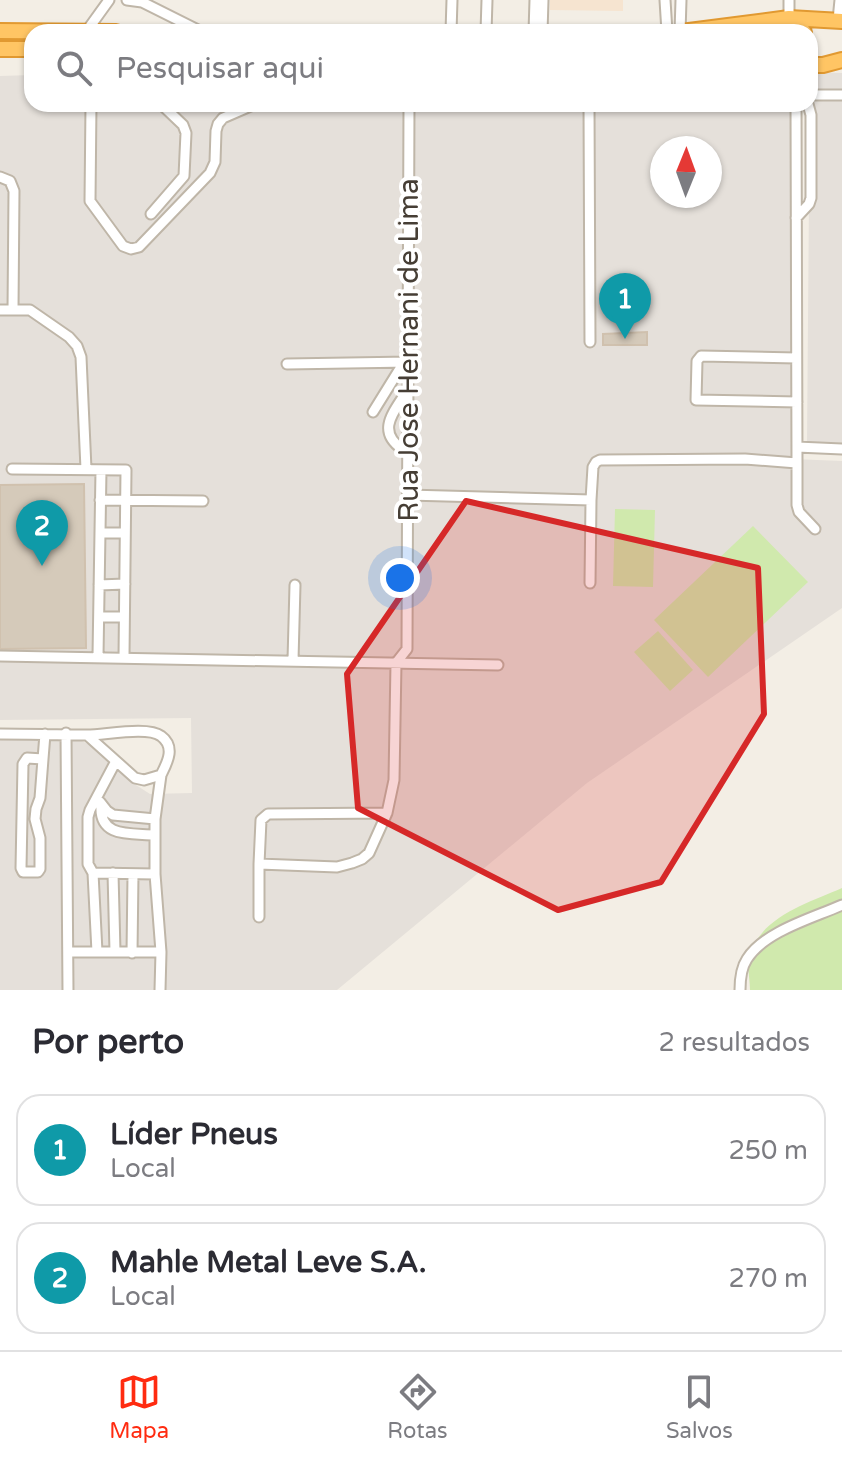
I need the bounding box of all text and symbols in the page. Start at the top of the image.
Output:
search box [24,24,818,112]
icon: search [52,46,96,90]
text: Pesquisar aqui [116,50,324,87]
north arrow [650,136,722,208]
street label: Rua Jose Hernani de Lima [392,178,426,522]
pin: 1 [599,273,651,339]
pin: 2 [16,500,68,566]
your location [380,558,420,598]
text: Por perto [32,1022,184,1063]
text: 2 resultados [659,1027,810,1058]
text: Líder Pneus [110,1116,278,1153]
text: 1 [52,1135,68,1166]
text: 250 m [728,1135,808,1166]
text: Local [110,1153,176,1184]
text: Mahle Metal Leve S.A. [110,1244,427,1281]
text: 2 [52,1263,68,1294]
text: 270 m [728,1263,808,1294]
text: Local [110,1281,176,1312]
tab: Mapa [109,1370,169,1444]
tab: Rotas [387,1370,448,1444]
tab: Salvos [666,1370,733,1444]

